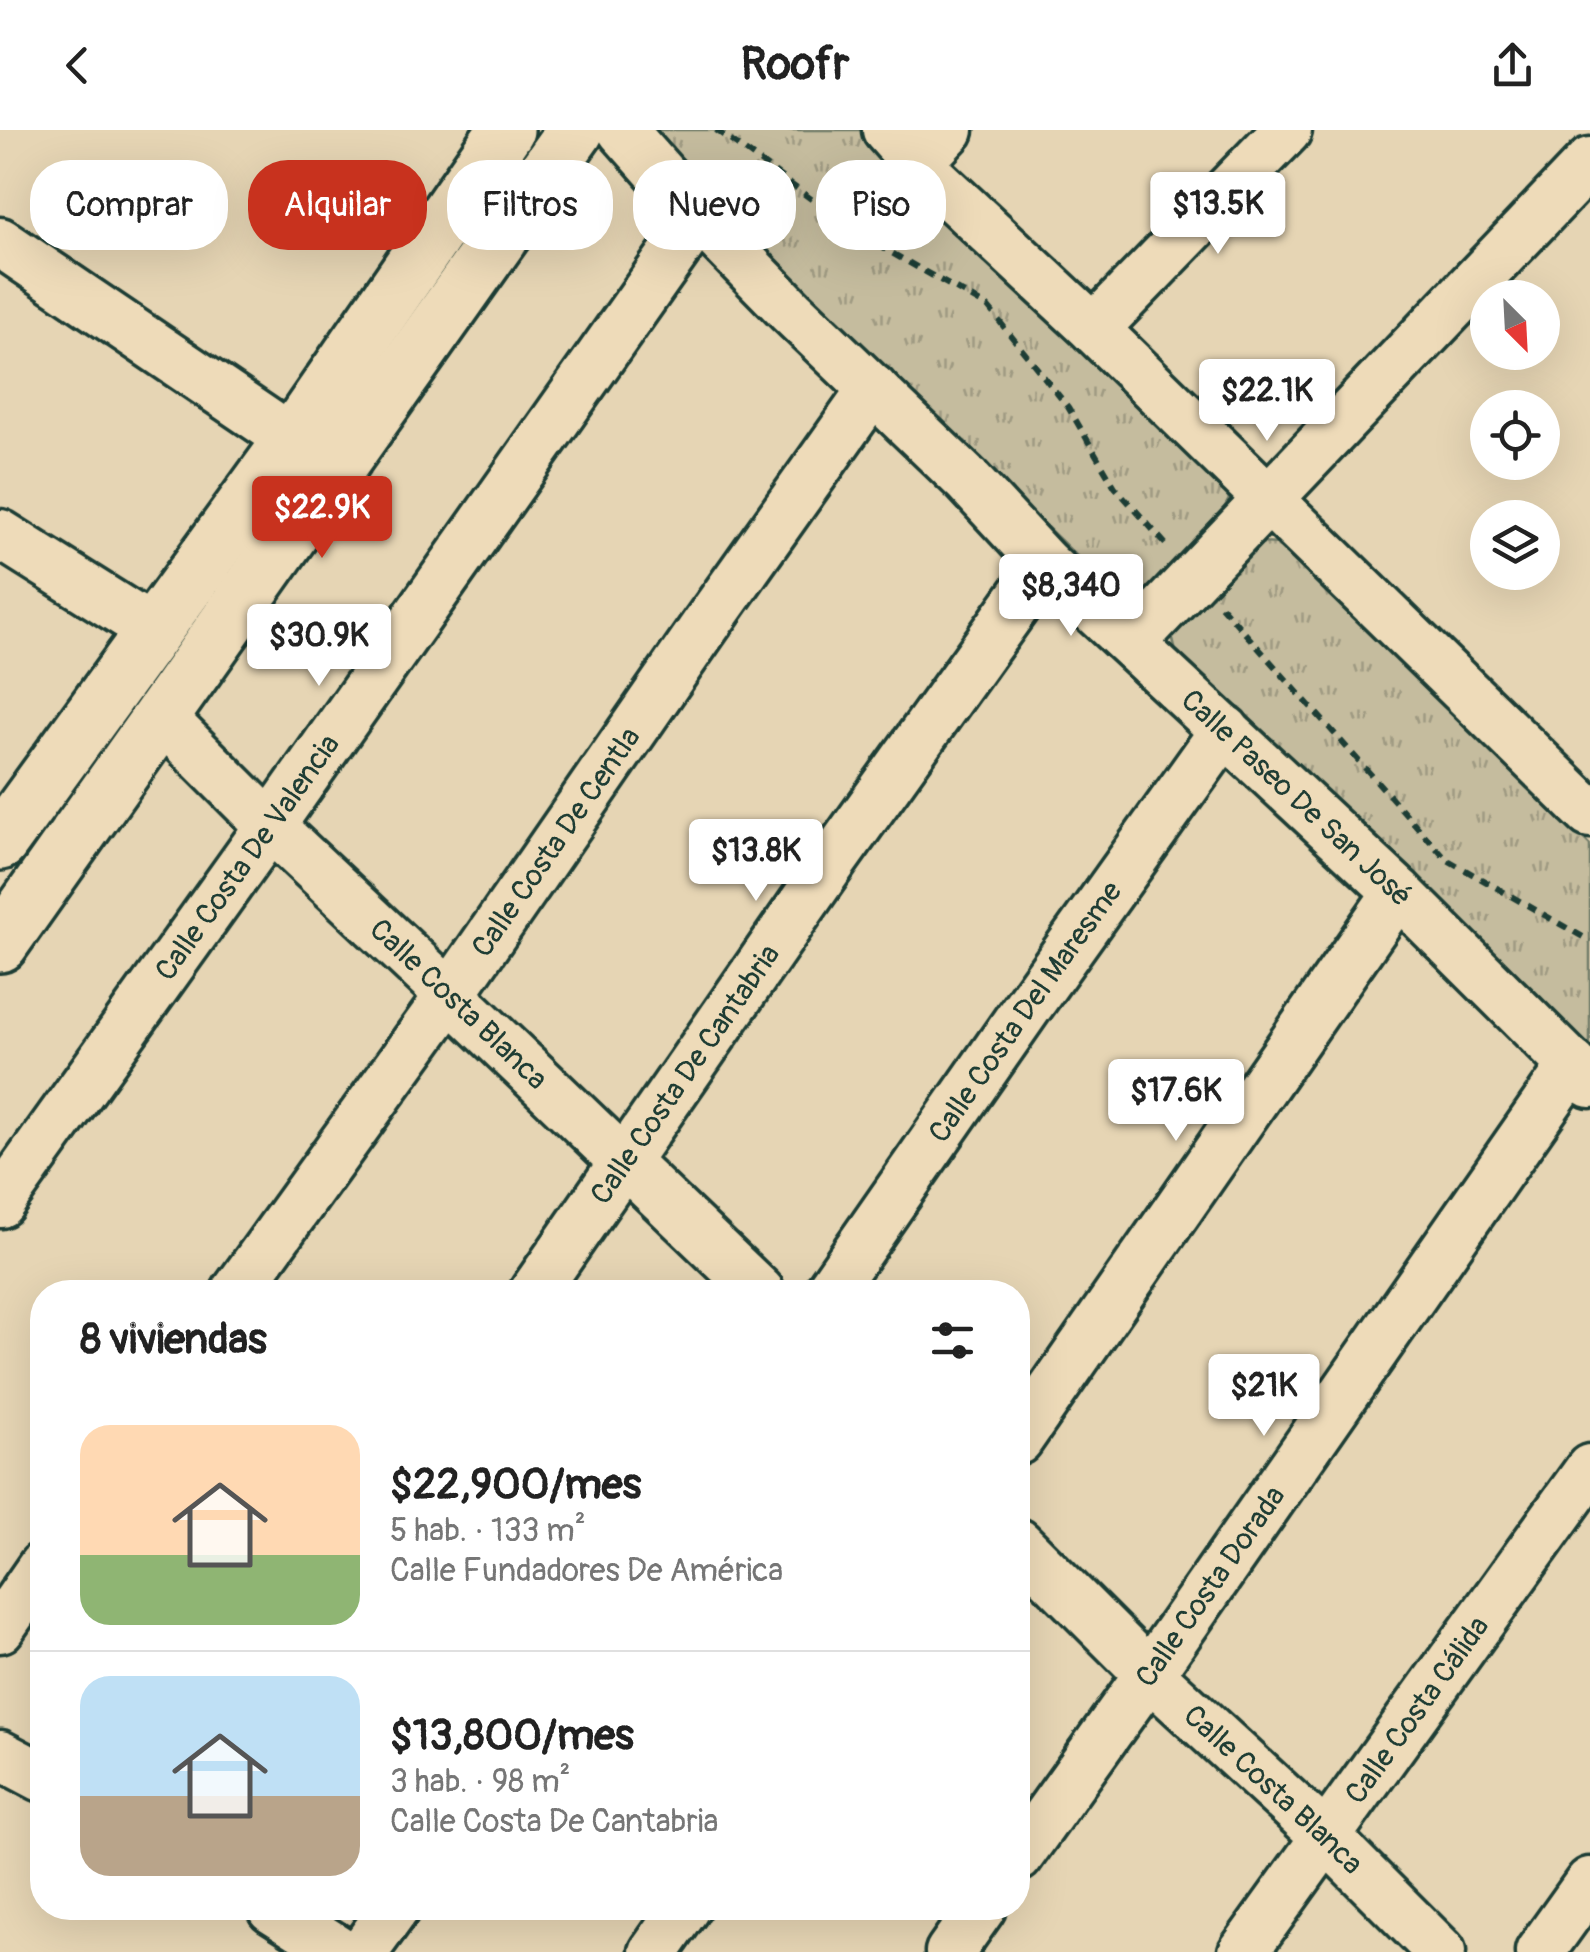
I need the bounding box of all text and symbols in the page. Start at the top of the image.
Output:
text: Roofr [741,37,849,93]
icon: back [50,38,105,93]
icon: share [1485,38,1540,93]
chip: Comprar [30,160,228,250]
chip: Alquilar [248,160,427,250]
chip: Filtros [447,160,613,250]
chip: Nuevo [633,160,796,250]
chip: Piso [816,160,946,250]
pin: $13.5K [1137,172,1299,257]
text: $13.5K [1172,184,1264,224]
north arrow [1470,280,1560,370]
map controls [1470,280,1560,590]
pin: $22.1K [1186,359,1348,444]
text: $22.1K [1221,371,1313,411]
button: locate [1470,390,1560,480]
pin: $22.9K [241,476,403,561]
text: $22.9K [274,488,370,528]
button: layers [1470,500,1560,590]
pin: $8,340 [990,554,1152,639]
text: $8,340 [1021,566,1121,606]
pin: $30.9K [238,604,400,689]
text: $30.9K [269,616,369,656]
street label: Calle Paseo De San José [1173,682,1420,915]
street label: Calle Costa De Centla [464,720,648,964]
street label: Calle Costa De Valencia [147,727,348,988]
pin: $13.8K [675,819,837,904]
text: $13.8K [711,831,801,871]
street label: Calle Costa Del Maresme [921,874,1130,1150]
street label: Calle Costa Blanca [362,911,555,1098]
street label: Calle Costa De Cantabria [582,937,788,1212]
pin: $17.6K [1095,1059,1257,1144]
text: $17.6K [1130,1071,1222,1111]
icon: filters [925,1313,980,1368]
text: 8 viviendas [80,1314,267,1366]
pin: $21K [1205,1354,1323,1439]
text: $21K [1230,1366,1298,1406]
text: $22,900/mes [390,1459,641,1511]
icon: home [160,1465,280,1585]
street label: Calle Costa Dorada [1128,1479,1293,1694]
text: 5 hab. · 133 m² [390,1511,586,1551]
text: Calle Fundadores De América [390,1551,783,1591]
street label: Calle Costa Cálida [1337,1609,1497,1811]
street label: Calle Costa Blanca [1176,1697,1371,1882]
text: $13,800/mes [390,1710,634,1762]
icon: home [160,1716,280,1836]
text: 3 hab. · 98 m² [390,1762,571,1802]
text: Calle Costa De Cantabria [390,1802,718,1842]

